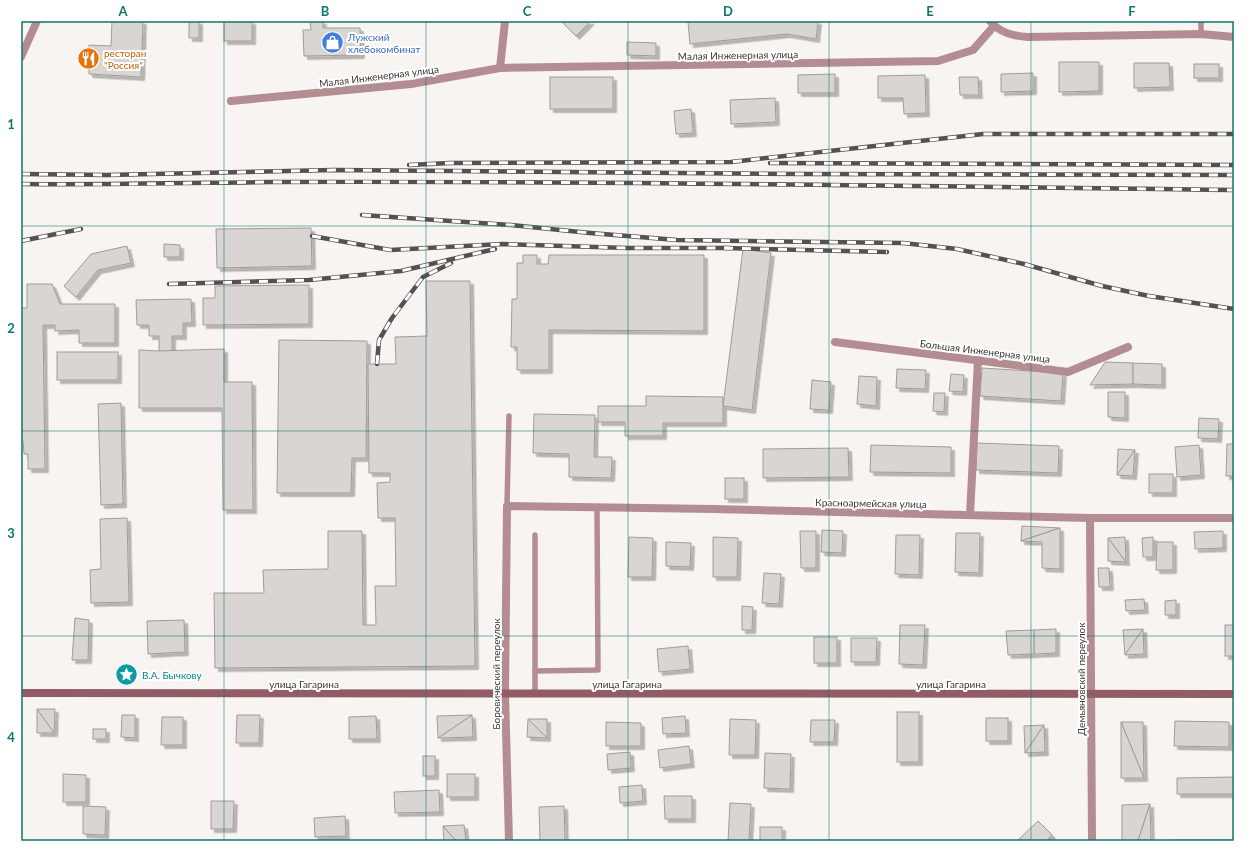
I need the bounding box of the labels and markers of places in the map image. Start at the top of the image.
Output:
shop icon: Лужский хлебокомбинат [319,30,345,56]
place label: Лужский хлебокомбинат [347,31,420,55]
restaurant icon: ресторан "Россия" [75,46,101,72]
place label: ресторан "Россия" [104,47,146,71]
place icon: В.А. Бычкову [114,662,140,688]
place label: В.А. Бычкову [142,669,202,681]

